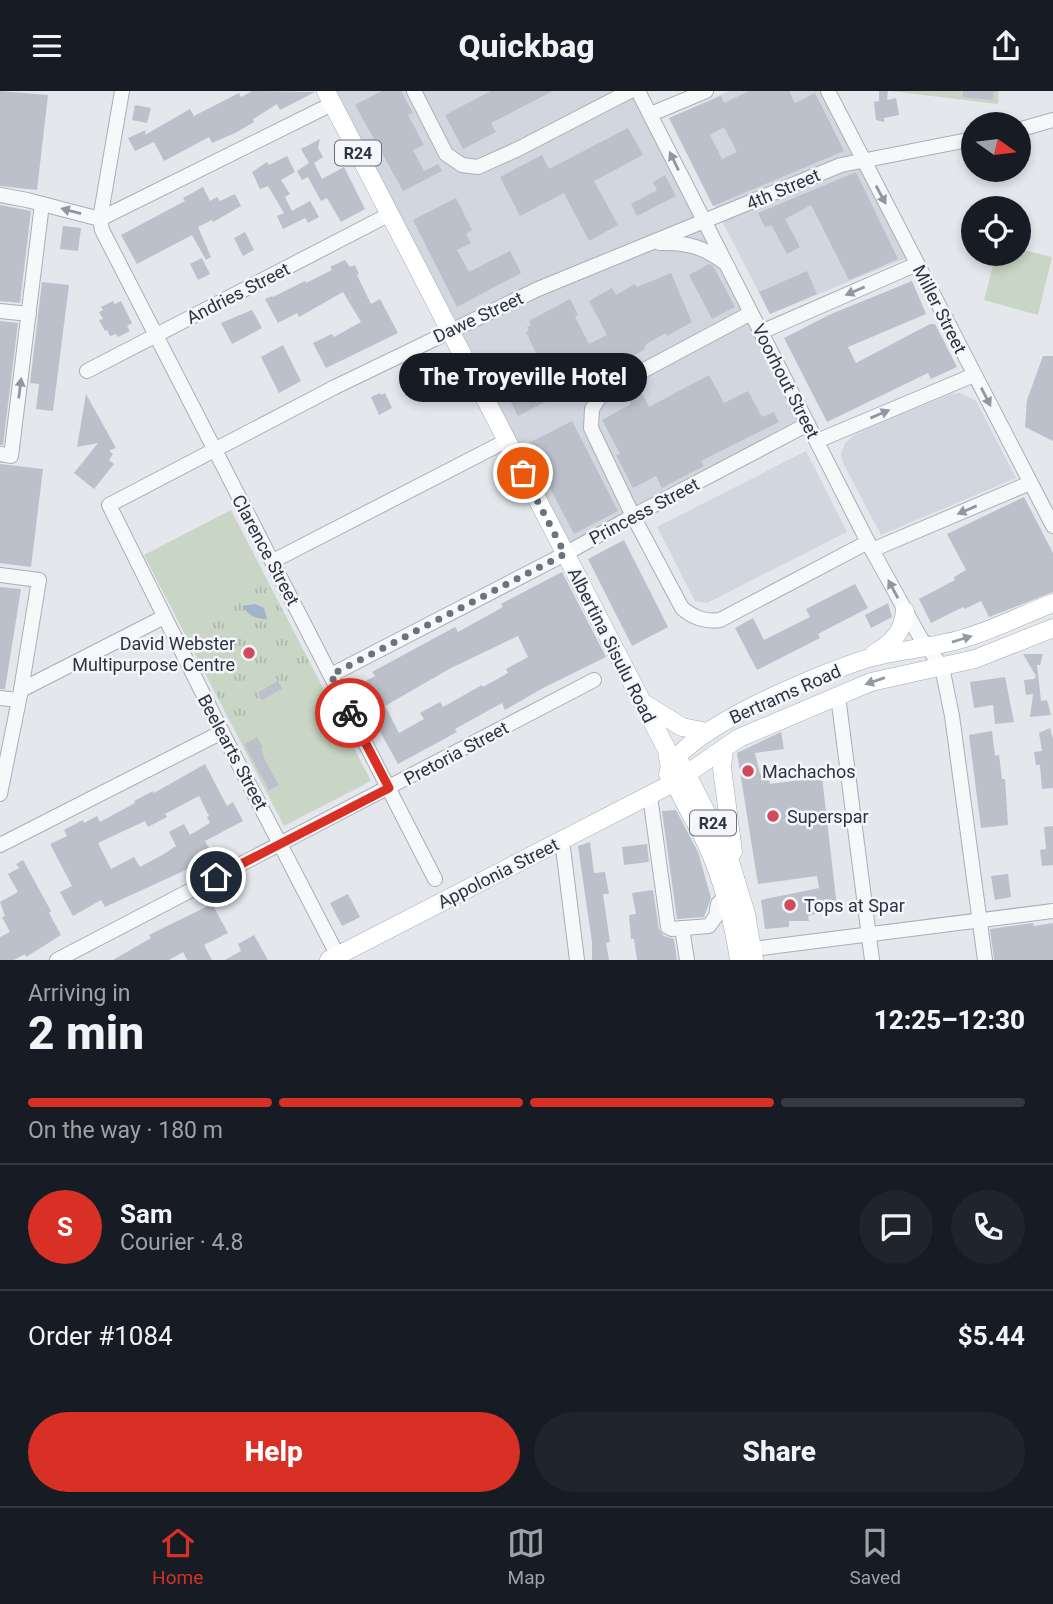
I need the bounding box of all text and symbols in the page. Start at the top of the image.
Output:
icon: menu [28,27,66,65]
text: Quickbag [458,27,595,65]
icon: share [987,27,1025,65]
north arrow [961,112,1031,182]
map controls [961,112,1031,266]
road number: R24 [335,141,381,165]
one-way arrow [669,151,680,171]
street label: 4th Street [743,164,823,214]
one-way arrow [876,185,887,205]
button: locate [961,196,1031,266]
one-way arrow [60,206,81,216]
street label: Andries Street [183,258,293,328]
street label: Miller Street [909,261,971,357]
one-way arrow [845,285,865,297]
street label: Dawe Street [430,287,526,347]
street label: Voorhout Street [748,320,824,442]
callout: The Troyeville Hotel [399,354,647,403]
text: The Troyeville Hotel [419,364,627,391]
one-way arrow [14,377,25,399]
one-way arrow [980,387,992,407]
one-way arrow [870,409,891,420]
pin [493,443,553,503]
icon: bag [504,454,542,492]
street label: Princess Street [586,473,703,549]
street label: Clarence Street [228,491,304,609]
one-way arrow [956,504,977,515]
street label: Albertina Sisulu Road [564,564,660,726]
one-way arrow [887,579,899,599]
place label: David Webster Multipurpose Centre [72,633,235,675]
one-way arrow [952,633,973,643]
marker: David Webster Multipurpose Centre [241,645,257,661]
street label: Bertrams Road [726,660,844,728]
one-way arrow [865,676,886,687]
courier [315,678,385,748]
street label: Beelearts Street [194,691,272,813]
icon: bike [331,694,369,732]
street label: Pretoria Street [400,717,512,789]
place label: Machachos [762,761,856,782]
marker: Machachos [740,763,756,779]
place label: Superspar [787,806,869,827]
marker: Superspar [765,808,781,824]
road number: R24 [690,811,736,835]
street label: Appolonia Street [434,833,562,913]
pin [186,847,246,907]
icon: home [197,858,235,896]
place label: Tops at Spar [804,895,905,916]
marker: Tops at Spar [782,897,798,913]
text: Arriving in [28,980,131,1007]
text: 12:25–12:30 [874,1005,1025,1035]
text: 2 min [28,1006,144,1060]
text: On the way · 180 m [28,1117,223,1144]
button: chat [859,1190,933,1264]
button: phone [951,1190,1025,1264]
text: Sam [120,1199,172,1229]
text: S [57,1212,73,1242]
text: Courier · 4.8 [120,1229,243,1256]
text: Order #1084 [28,1321,173,1351]
text: $5.44 [958,1321,1025,1351]
button: Help [28,1412,520,1492]
button: Share [534,1412,1025,1492]
tab: Home [152,1524,203,1589]
tab: Map [507,1524,545,1589]
tab: Saved [850,1524,901,1589]

